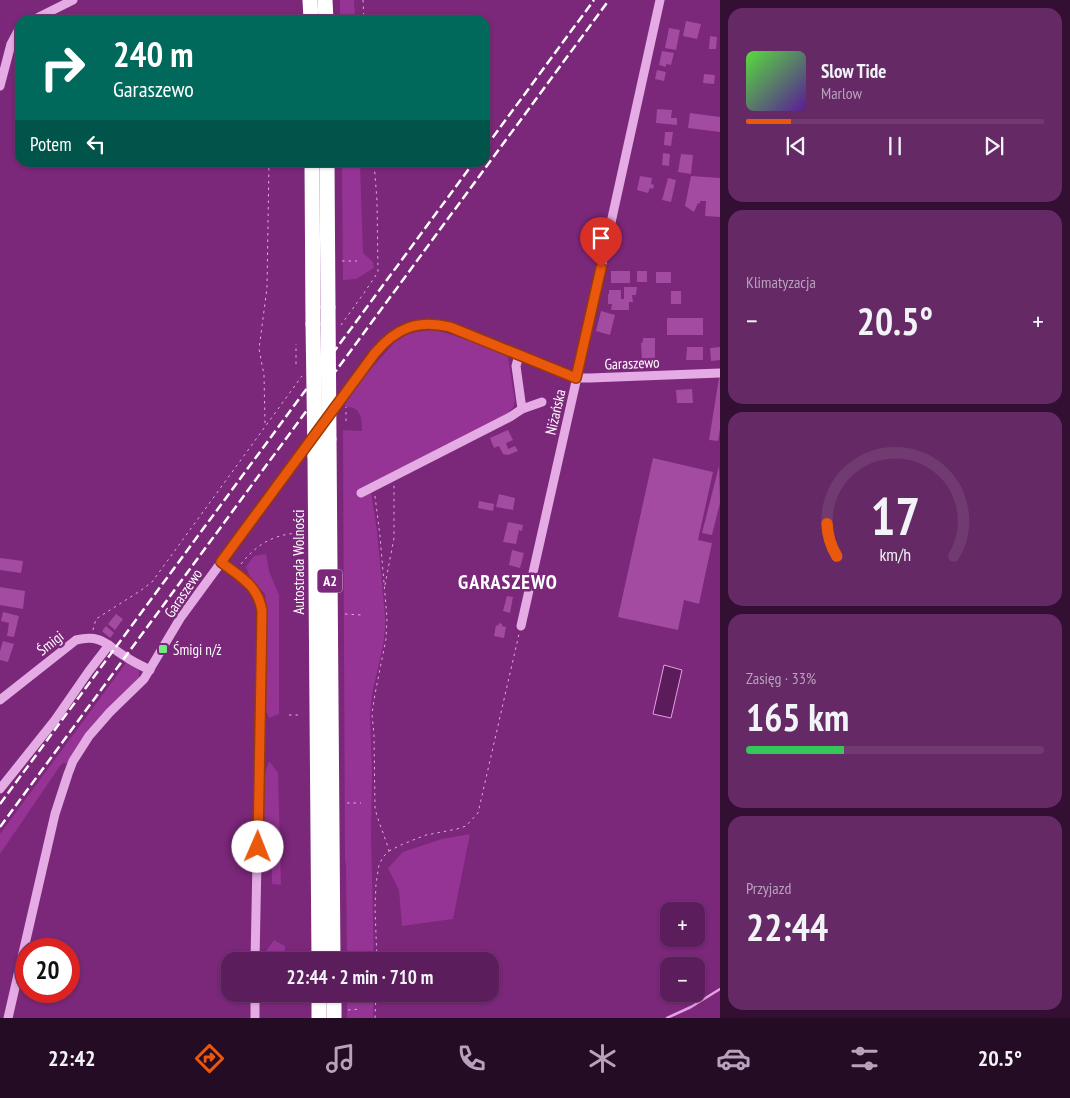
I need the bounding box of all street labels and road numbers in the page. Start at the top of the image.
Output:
street label: Garaszewo [604,353,660,373]
street label: Niżańska [541,387,569,437]
street label: Autostrada Wolności [289,509,308,615]
street label: Garaszewo [160,565,206,621]
road number: A2 [318,570,342,592]
street label: Śmigi [33,627,67,659]

